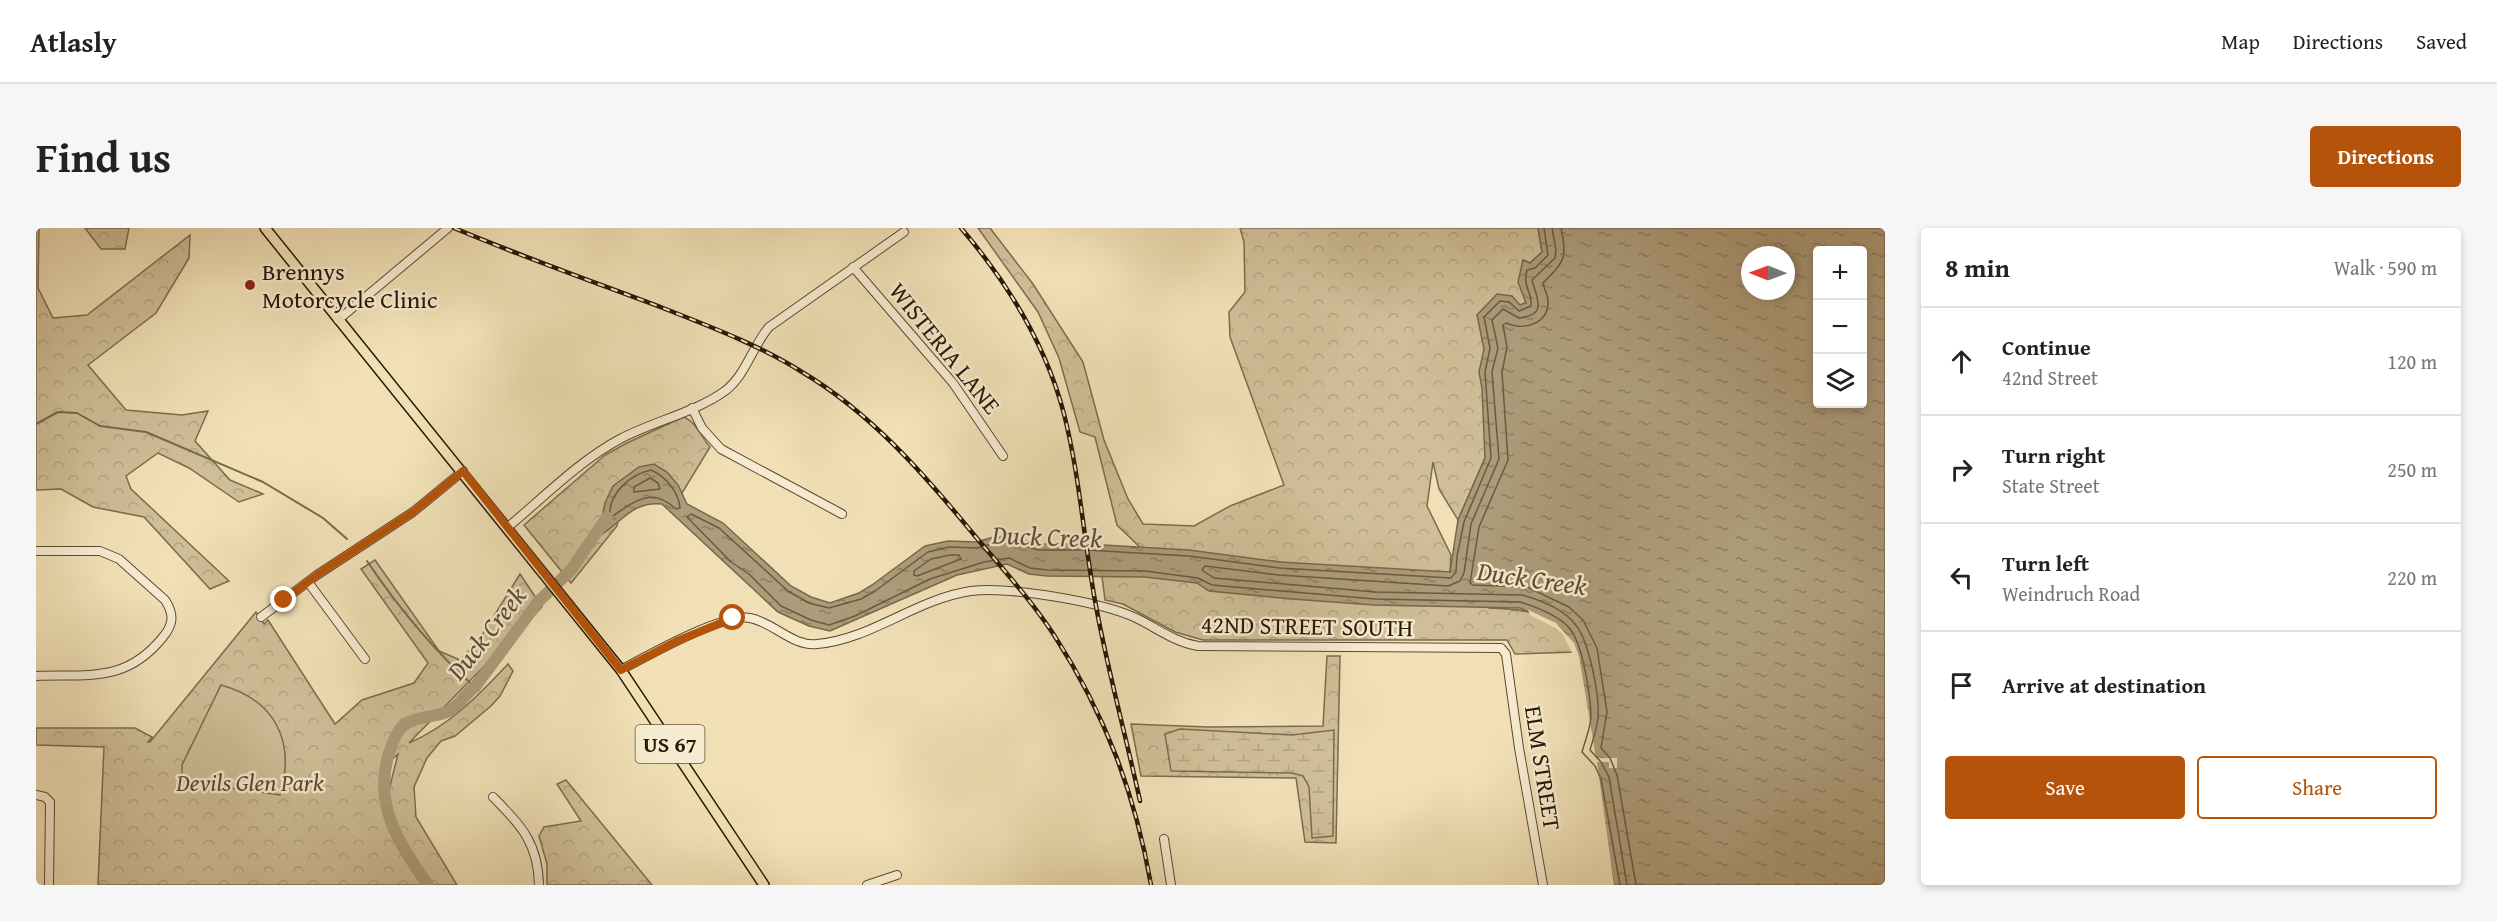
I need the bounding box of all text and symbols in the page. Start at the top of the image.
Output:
text: Atlasly [30,21,117,62]
text: Map [2221,26,2260,57]
text: Directions [2293,26,2383,57]
text: Saved [2416,26,2467,57]
text: Find us [36,126,171,187]
button: Directions [2310,126,2461,187]
north arrow [1741,246,1795,300]
map controls [1813,246,1867,408]
button: + [1813,246,1867,300]
text: 8 min [1945,248,2010,287]
text: Walk · 590 m [2334,253,2437,282]
place label: Brennys Motorcycle Clinic [262,254,438,317]
street label: WISTERIA LANE [881,275,1009,421]
marker: Brennys Motorcycle Clinic [243,278,257,292]
button: − [1813,300,1867,354]
text: Continue [2002,331,2091,363]
icon: ahead [1945,345,1978,378]
text: 120 m [2387,347,2437,376]
button: layers [1813,354,1867,408]
text: 42nd Street [2002,363,2098,392]
text: Turn right [2002,439,2105,471]
icon: right [1945,453,1978,486]
text: 250 m [2387,455,2437,484]
text: State Street [2002,471,2100,500]
water label: Duck Creek [990,515,1103,557]
text: Turn left [2002,547,2089,579]
water label: Duck Creek [1474,551,1589,605]
icon: left [1945,561,1978,594]
text: 220 m [2387,563,2437,592]
water label: Duck Creek [436,578,535,689]
text: Weindruch Road [2002,579,2140,608]
route end [270,586,296,612]
route start [719,604,745,630]
street label: 42ND STREET SOUTH [1201,607,1413,645]
icon: arrive [1945,669,1978,702]
text: Arrive at destination [2002,669,2206,701]
street label: ELM STREET [1516,703,1570,833]
road number: US 67 [636,725,704,763]
button: Save [1945,756,2185,819]
button: Share [2197,756,2437,819]
park label: Devils Glen Park [175,765,324,800]

